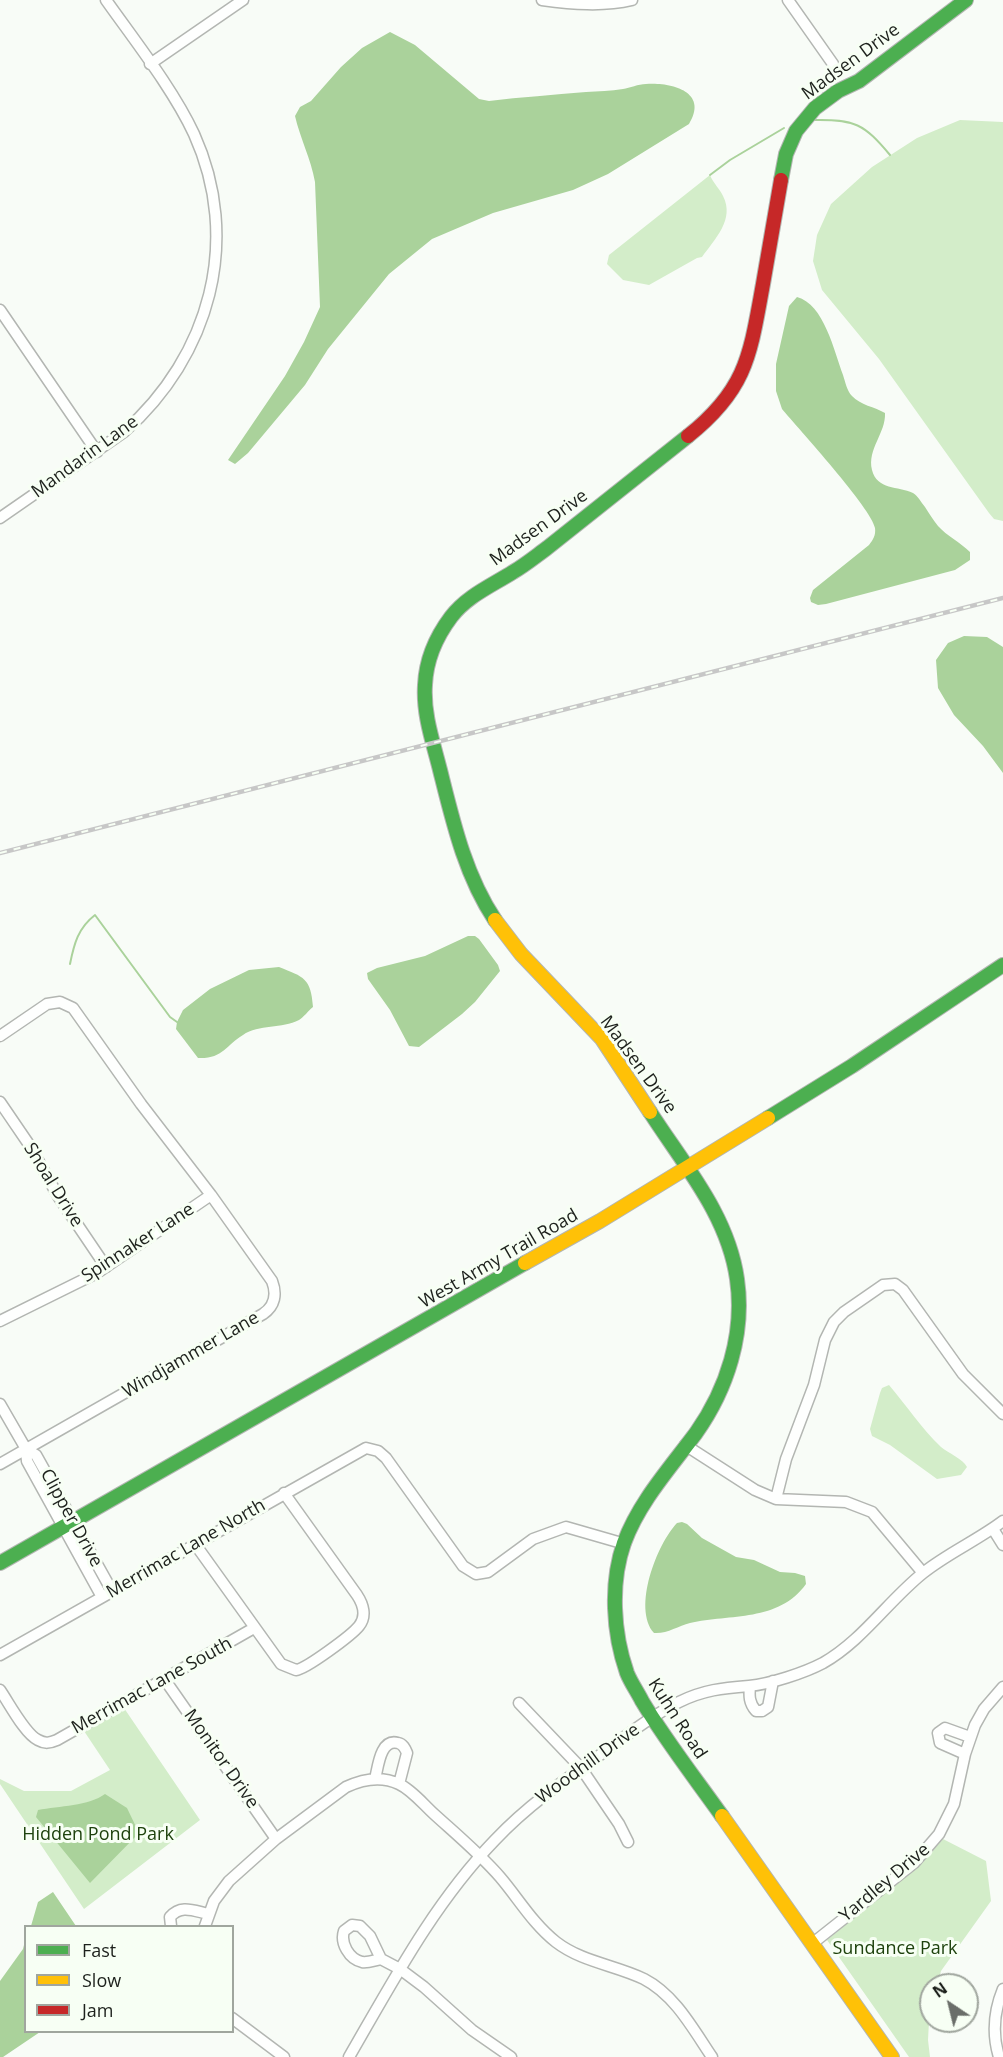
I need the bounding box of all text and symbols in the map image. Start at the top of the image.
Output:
street label: Madsen Drive [798,19,904,105]
street label: Mandarin Lane [28,411,142,503]
street label: Madsen Drive [486,485,592,571]
street label: Madsen Drive [595,1012,681,1118]
street label: Shoal Drive [19,1139,87,1231]
street label: Spinnaker Lane [78,1199,198,1287]
street label: West Army Trail Road [416,1205,582,1313]
street label: Windjammer Lane [119,1307,263,1403]
street label: Clipper Drive [35,1465,107,1571]
street label: Merrimac Lane North [103,1495,269,1603]
street label: Merrimac Lane South [68,1633,236,1739]
street label: Kuhn Road [643,1675,711,1763]
street label: Monitor Drive [179,1705,263,1813]
street label: Woodhill Drive [532,1719,644,1809]
park label: Hidden Pond Park [22,1824,174,1846]
street label: Yardley Drive [836,1839,934,1927]
legend [24,1925,234,2033]
text: Fast [82,1938,116,1962]
park label: Sundance Park [832,1938,958,1960]
text: Slow [82,1968,121,1992]
north arrow [919,1973,979,2033]
text: N [928,1977,951,2003]
text: Jam [82,1998,114,2022]

